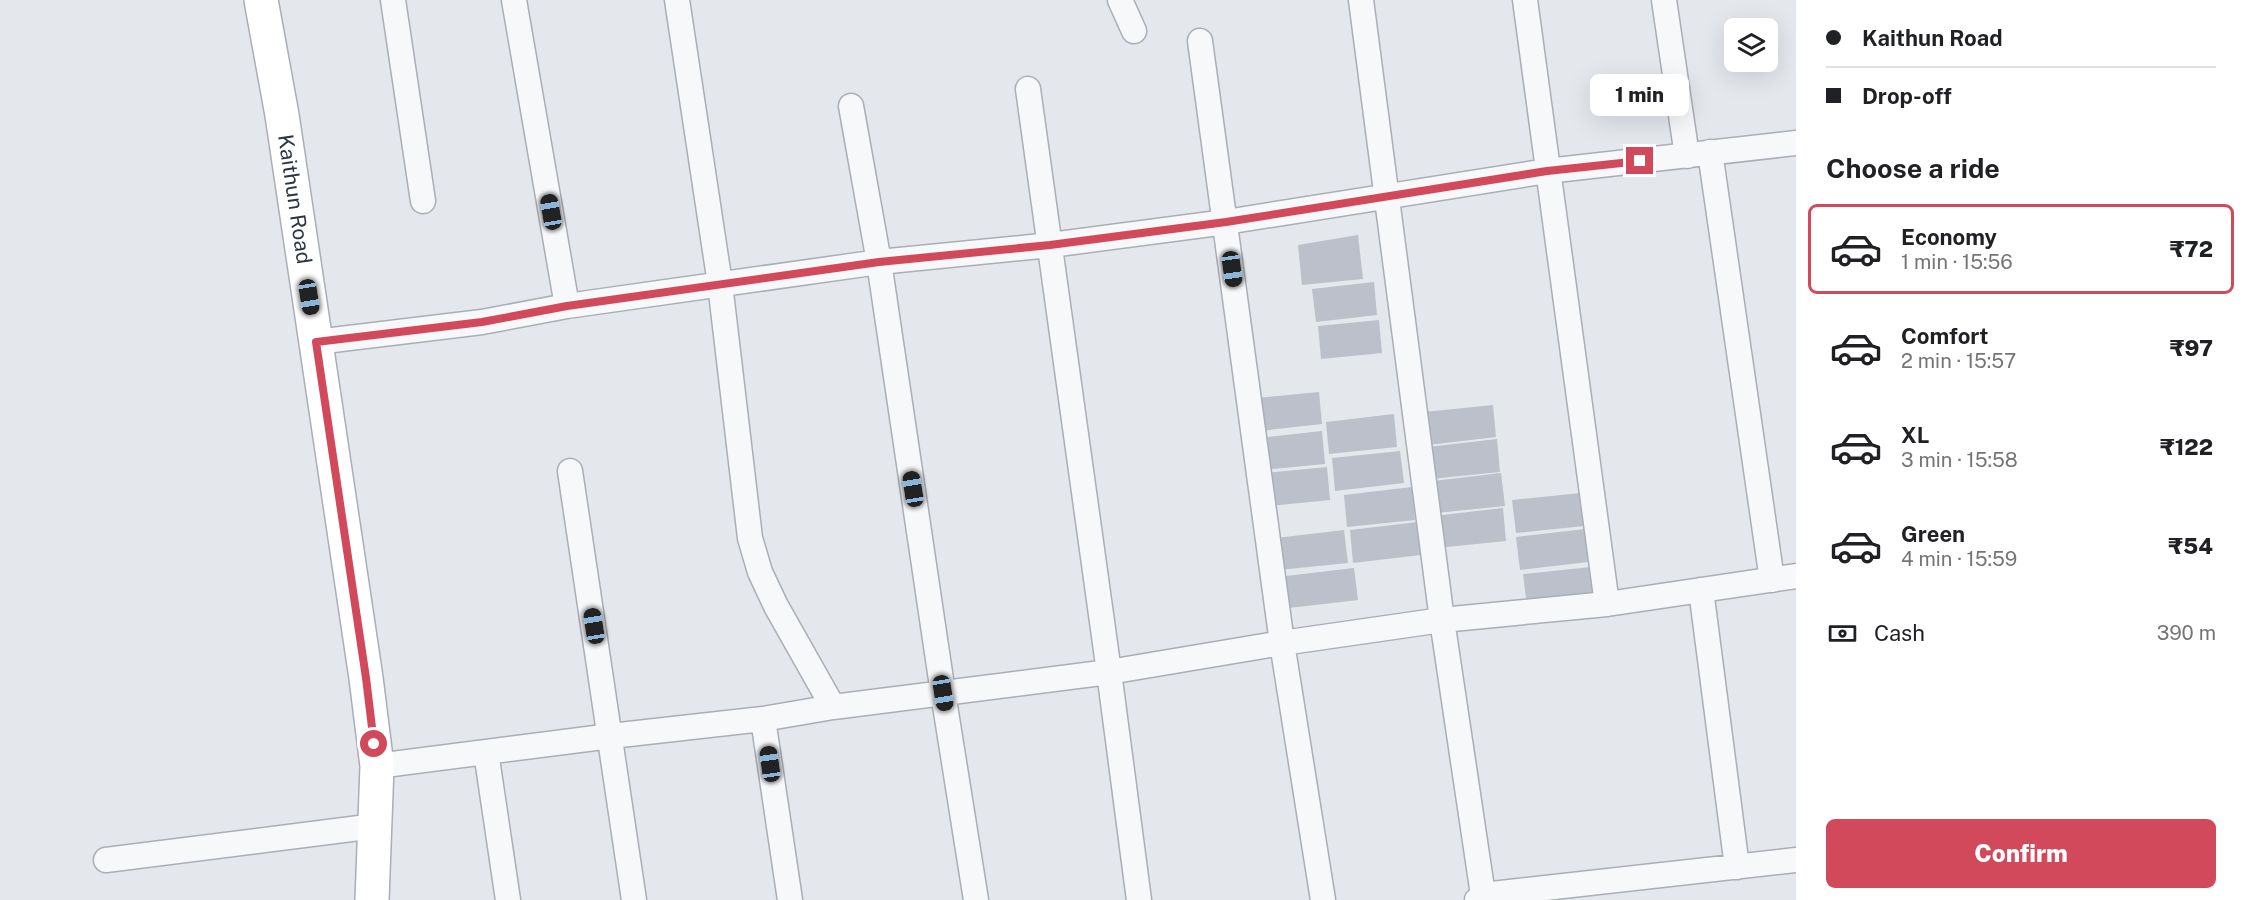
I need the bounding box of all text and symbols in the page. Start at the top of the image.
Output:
map controls [1724,18,1778,72]
button: layers [1724,18,1778,72]
text: Kaithun Road [1862,25,2003,51]
callout: 1 min [1590,74,1690,116]
text: 1 min [1615,83,1664,107]
text: Drop-off [1862,83,1952,109]
street label: Kaithun Road [273,133,317,266]
route end [1626,147,1653,174]
text: Choose a ride [1826,152,2000,184]
car [539,193,563,231]
icon: car [1829,222,1883,276]
text: Economy [1901,224,1997,250]
text: ₹72 [2170,236,2213,262]
car [1221,250,1243,288]
text: 1 min · 15:56 [1901,250,2013,274]
car [297,278,321,316]
icon: car [1829,321,1883,375]
text: Comfort [1901,323,1988,349]
text: ₹97 [2170,335,2213,361]
text: 2 min · 15:57 [1901,349,2016,373]
icon: car [1829,420,1883,474]
text: XL [1901,422,1929,448]
text: ₹122 [2160,434,2213,460]
text: 3 min · 15:58 [1901,448,2018,472]
car [901,470,925,508]
icon: car [1829,519,1883,573]
text: Green [1901,521,1965,547]
text: ₹54 [2168,533,2213,559]
text: 4 min · 15:59 [1901,547,2017,571]
car [582,607,606,645]
icon: cash [1826,617,1859,650]
text: Cash [1874,620,1925,646]
text: 390 m [2157,621,2216,645]
car [931,674,955,712]
route start [360,730,387,757]
car [759,745,781,783]
button: Confirm [1826,819,2216,888]

